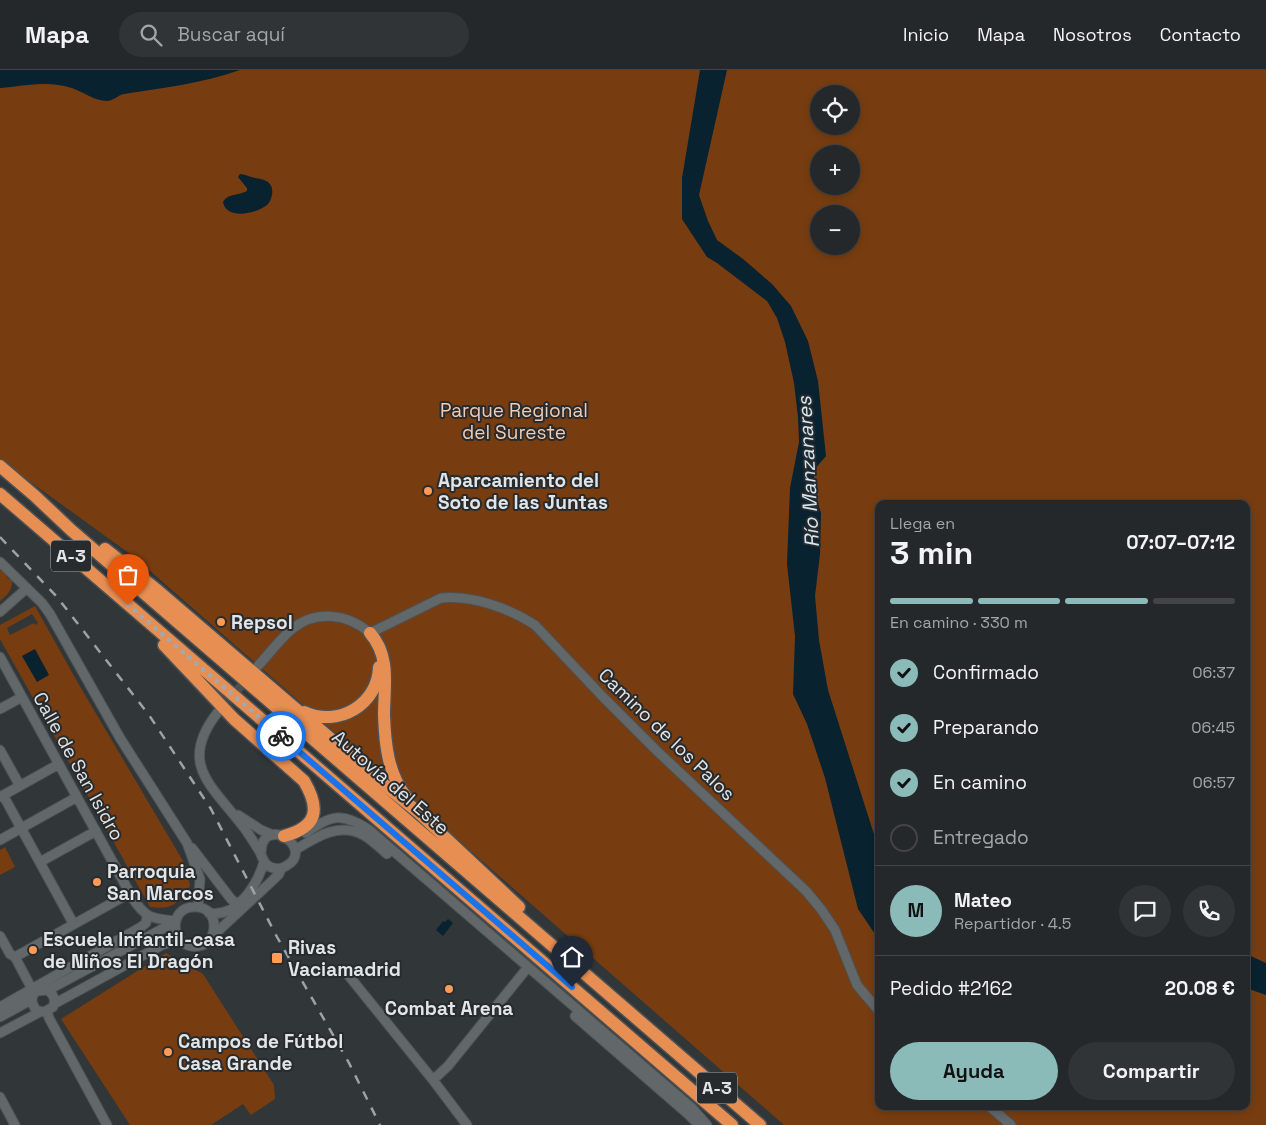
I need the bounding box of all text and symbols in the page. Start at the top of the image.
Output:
search box [119,12,469,57]
text: Mapa [25,19,89,50]
icon: search [137,21,165,49]
text: Buscar aquí [177,22,285,47]
text: Inicio [903,23,949,46]
text: Mapa [977,23,1025,46]
text: Nosotros [1053,23,1132,46]
text: Contacto [1160,23,1241,46]
map controls [810,85,860,255]
button: locate [810,85,860,135]
button: + [810,145,860,195]
button: − [810,205,860,255]
water label: Río Manzanares [791,394,825,548]
park label: Parque Regional del Sureste [440,398,588,445]
place label: Aparcamiento del Soto de las Juntas [438,468,608,515]
marker: Aparcamiento del Soto de las Juntas [422,485,434,497]
text: Llega en [890,513,955,534]
text: 07:07–07:12 [1126,530,1235,555]
text: 3 min [890,533,973,573]
road number: A-3 [51,541,91,572]
pin [107,554,149,605]
icon: bag [114,561,142,589]
place label: Repsol [231,610,293,635]
text: En camino · 330 m [890,612,1028,633]
marker: Repsol [215,616,227,628]
icon: check [890,659,918,687]
text: Confirmado [933,660,1039,685]
text: 06:37 [1192,662,1235,683]
street label: Camino de los Palos [593,663,740,806]
street label: Calle de San Isidro [27,688,130,845]
courier [256,711,306,761]
icon: check [890,714,918,742]
text: Preparando [933,715,1039,740]
text: 06:45 [1191,717,1235,738]
icon: bike [267,722,295,750]
street label: Autovía del Este [327,725,454,840]
icon: check [890,769,918,797]
text: En camino [933,770,1027,795]
text: 06:57 [1192,772,1235,793]
text: Entregado [933,825,1029,850]
place label: Parroquia San Marcos [107,859,214,906]
marker: Parroquia San Marcos [91,876,103,888]
button: chat [1119,885,1171,937]
button: phone [1183,885,1235,937]
text: Mateo [954,888,1012,913]
text: M [908,898,924,923]
text: Repartidor · 4.5 [954,913,1071,934]
place label: Escuela Infantil-casa de Niños El Dragón [43,927,235,974]
place label: Rivas Vaciamadrid [288,935,401,982]
pin [551,936,593,987]
icon: home [558,943,586,971]
marker: Escuela Infantil-casa de Niños El Dragón [27,944,39,956]
marker: Rivas Vaciamadrid [270,951,284,965]
text: Pedido #2162 [890,976,1012,1001]
text: 20.08 € [1165,976,1235,1001]
marker: Combat Arena [443,983,455,995]
place label: Combat Arena [385,996,513,1021]
place label: Campos de Fútbol Casa Grande [178,1029,343,1076]
button: Ayuda [890,1042,1058,1100]
button: Compartir [1068,1042,1235,1100]
marker: Campos de Fútbol Casa Grande [162,1046,174,1058]
road number: A-3 [697,1072,737,1104]

